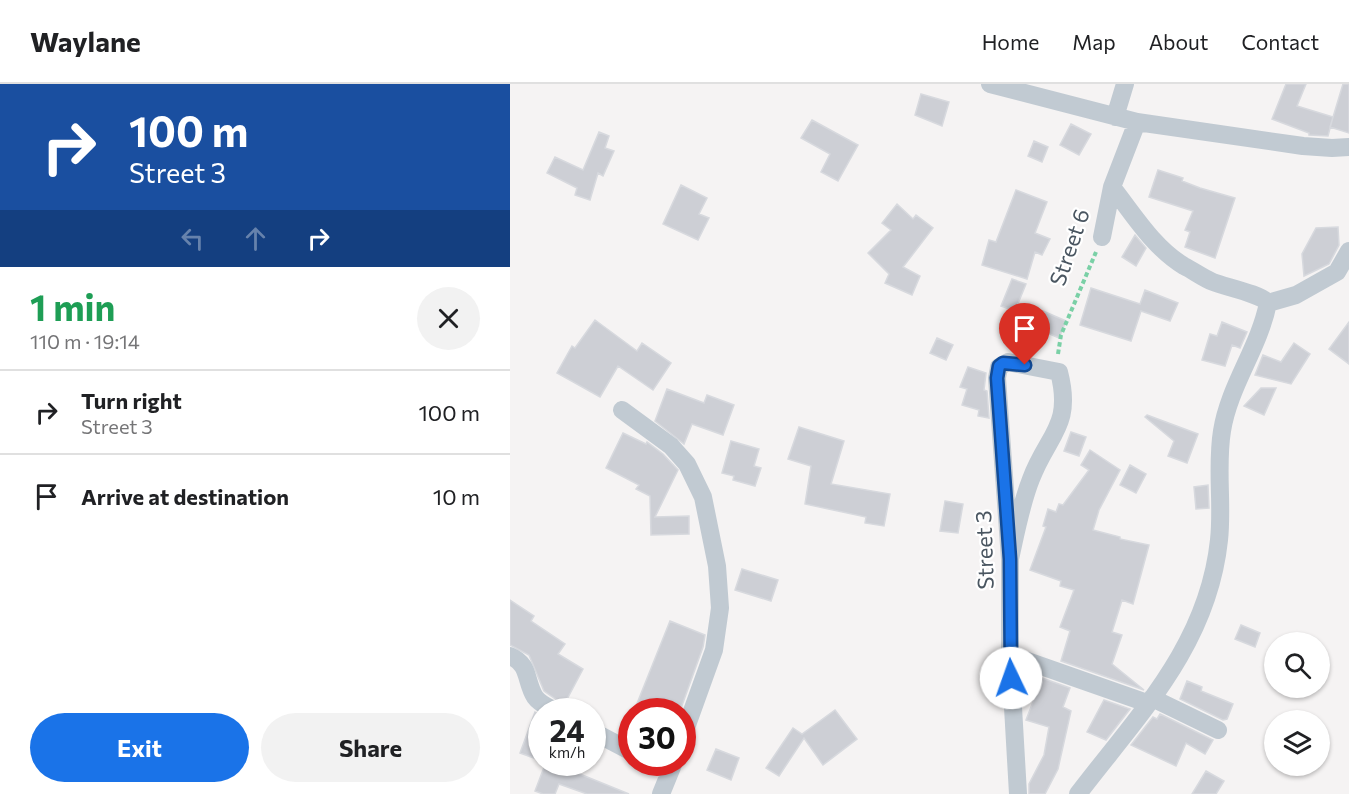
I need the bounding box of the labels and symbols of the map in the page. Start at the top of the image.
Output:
street label: Street 6 [1043,205,1095,289]
pin [999,303,1050,365]
street label: Street 3 [969,510,999,590]
position arrow [979,646,1043,710]
speed limit sign: 30 [618,698,696,776]

